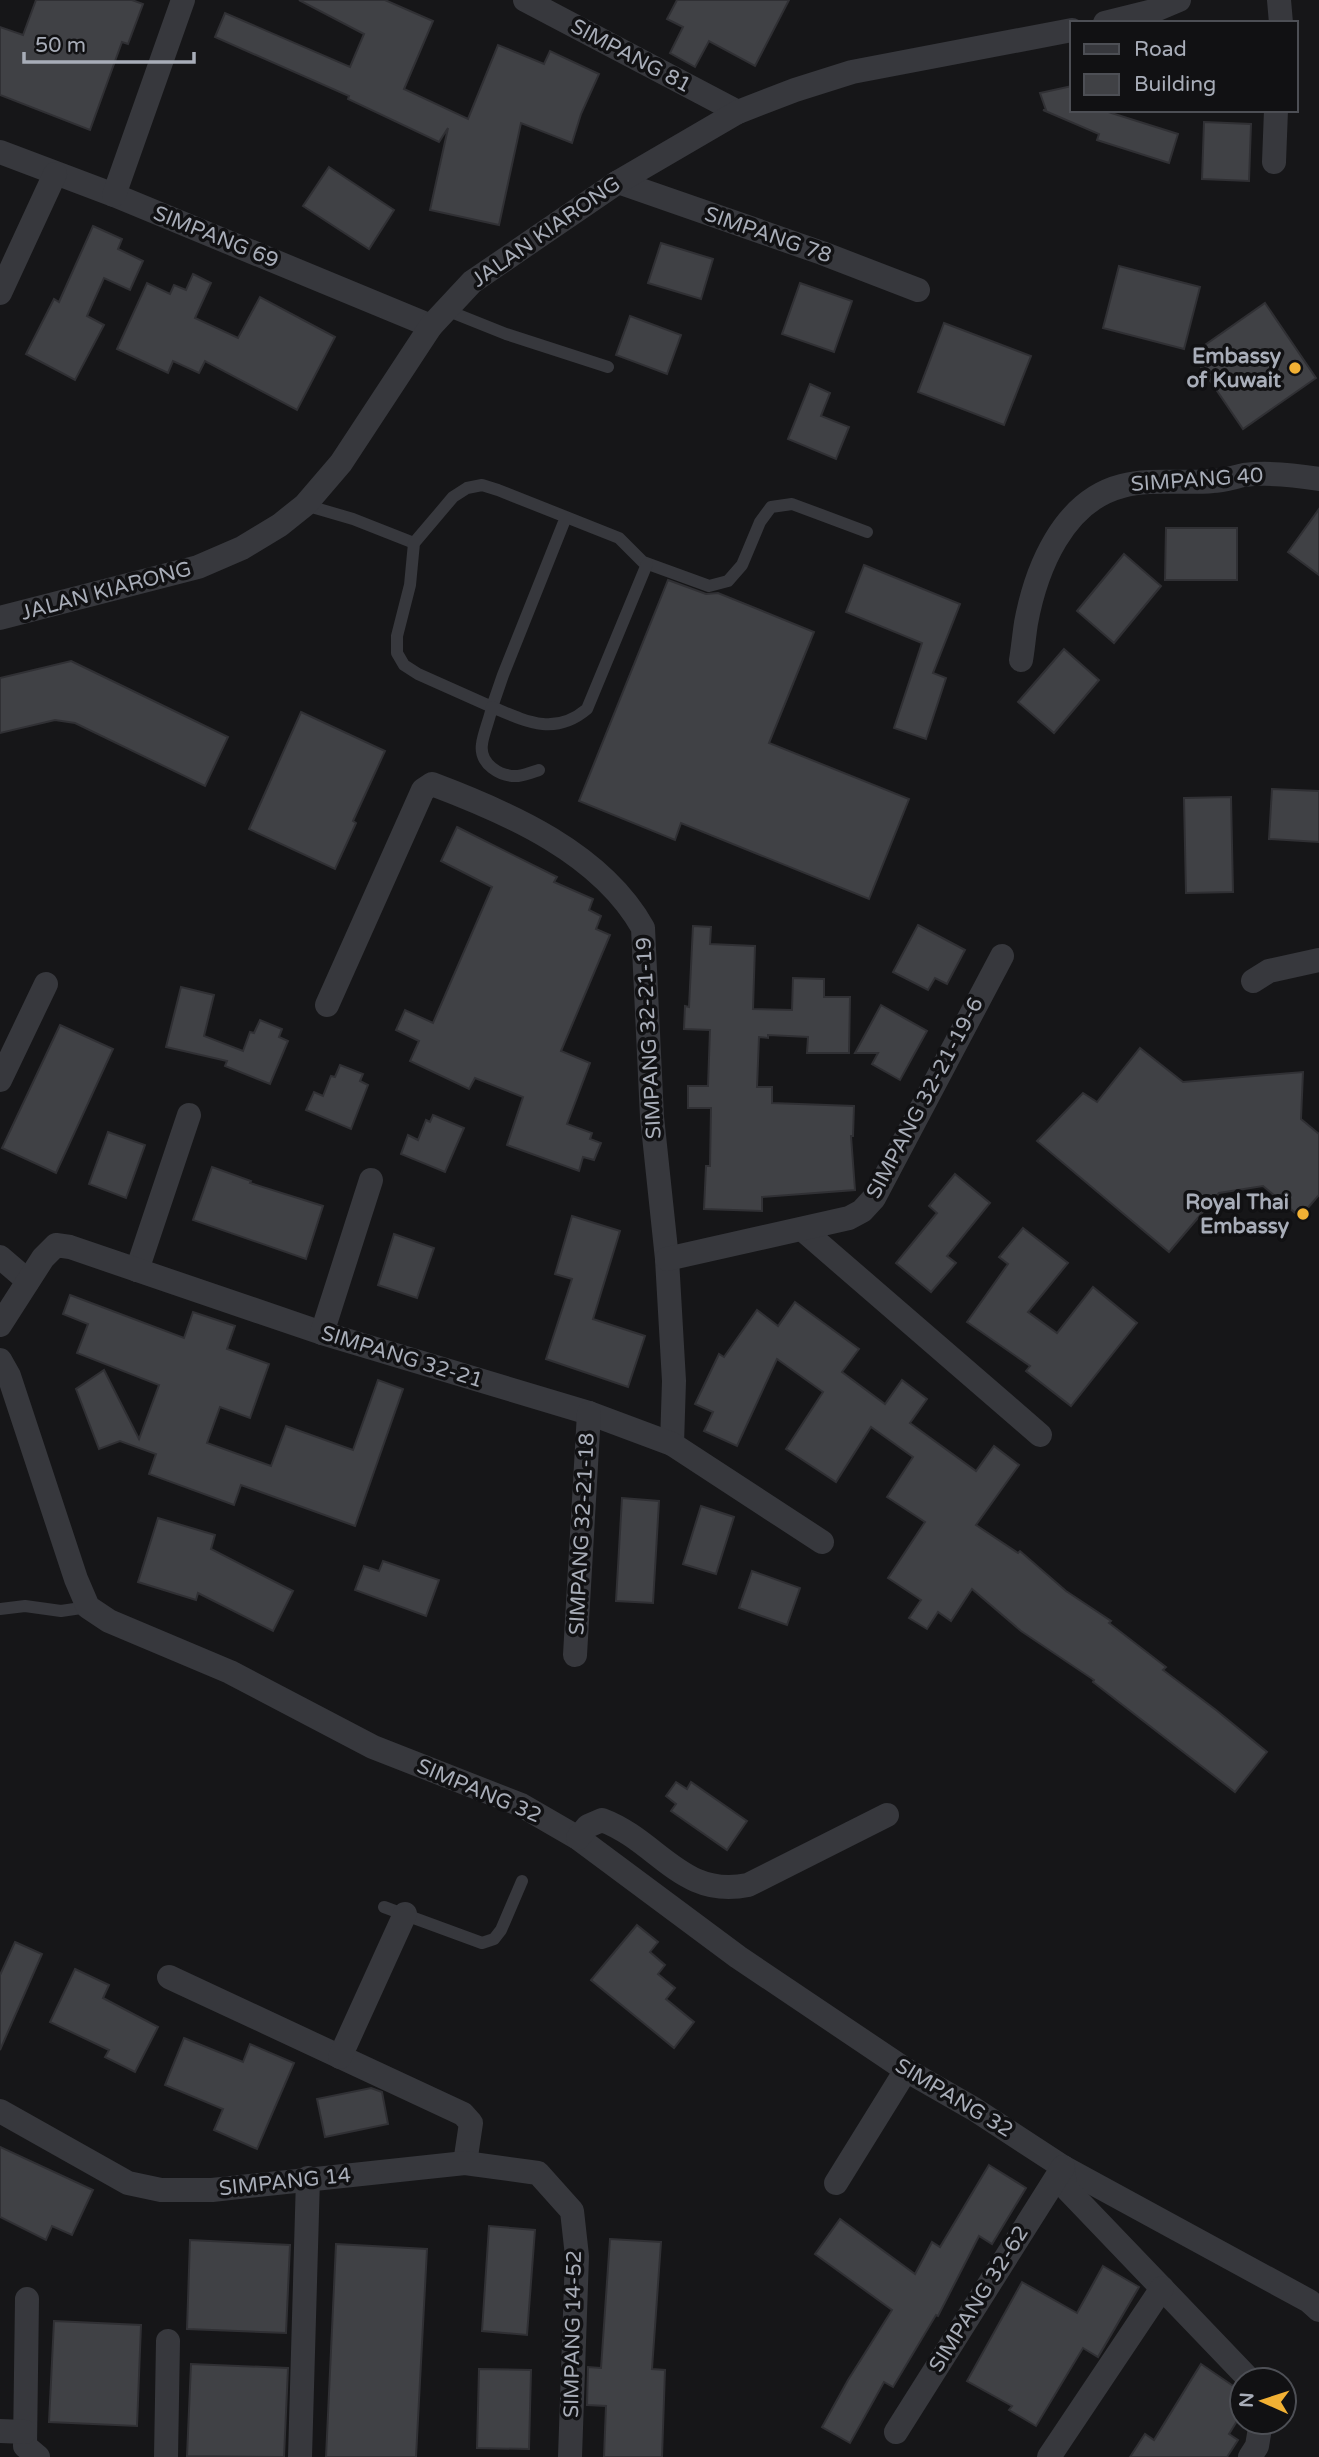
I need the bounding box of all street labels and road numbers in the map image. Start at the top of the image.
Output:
street label: SIMPANG 81 [567,14,695,98]
street label: JALAN KIARONG [467,171,625,293]
street label: SIMPANG 69 [150,201,282,273]
street label: SIMPANG 78 [701,202,835,268]
street label: SIMPANG 40 [1130,463,1264,497]
street label: JALAN KIARONG [18,556,194,626]
street label: SIMPANG 32-21-19 [631,936,667,1140]
street label: SIMPANG 32-21-19-6 [861,993,989,1203]
street label: SIMPANG 32-21 [318,1321,486,1393]
street label: SIMPANG 32-21-18 [564,1432,600,1636]
street label: SIMPANG 32 [413,1754,545,1828]
street label: SIMPANG 32 [891,2053,1017,2143]
street label: SIMPANG 14 [218,2163,352,2201]
street label: SIMPANG 32-62 [924,2221,1034,2377]
street label: SIMPANG 14-52 [559,2250,587,2418]

